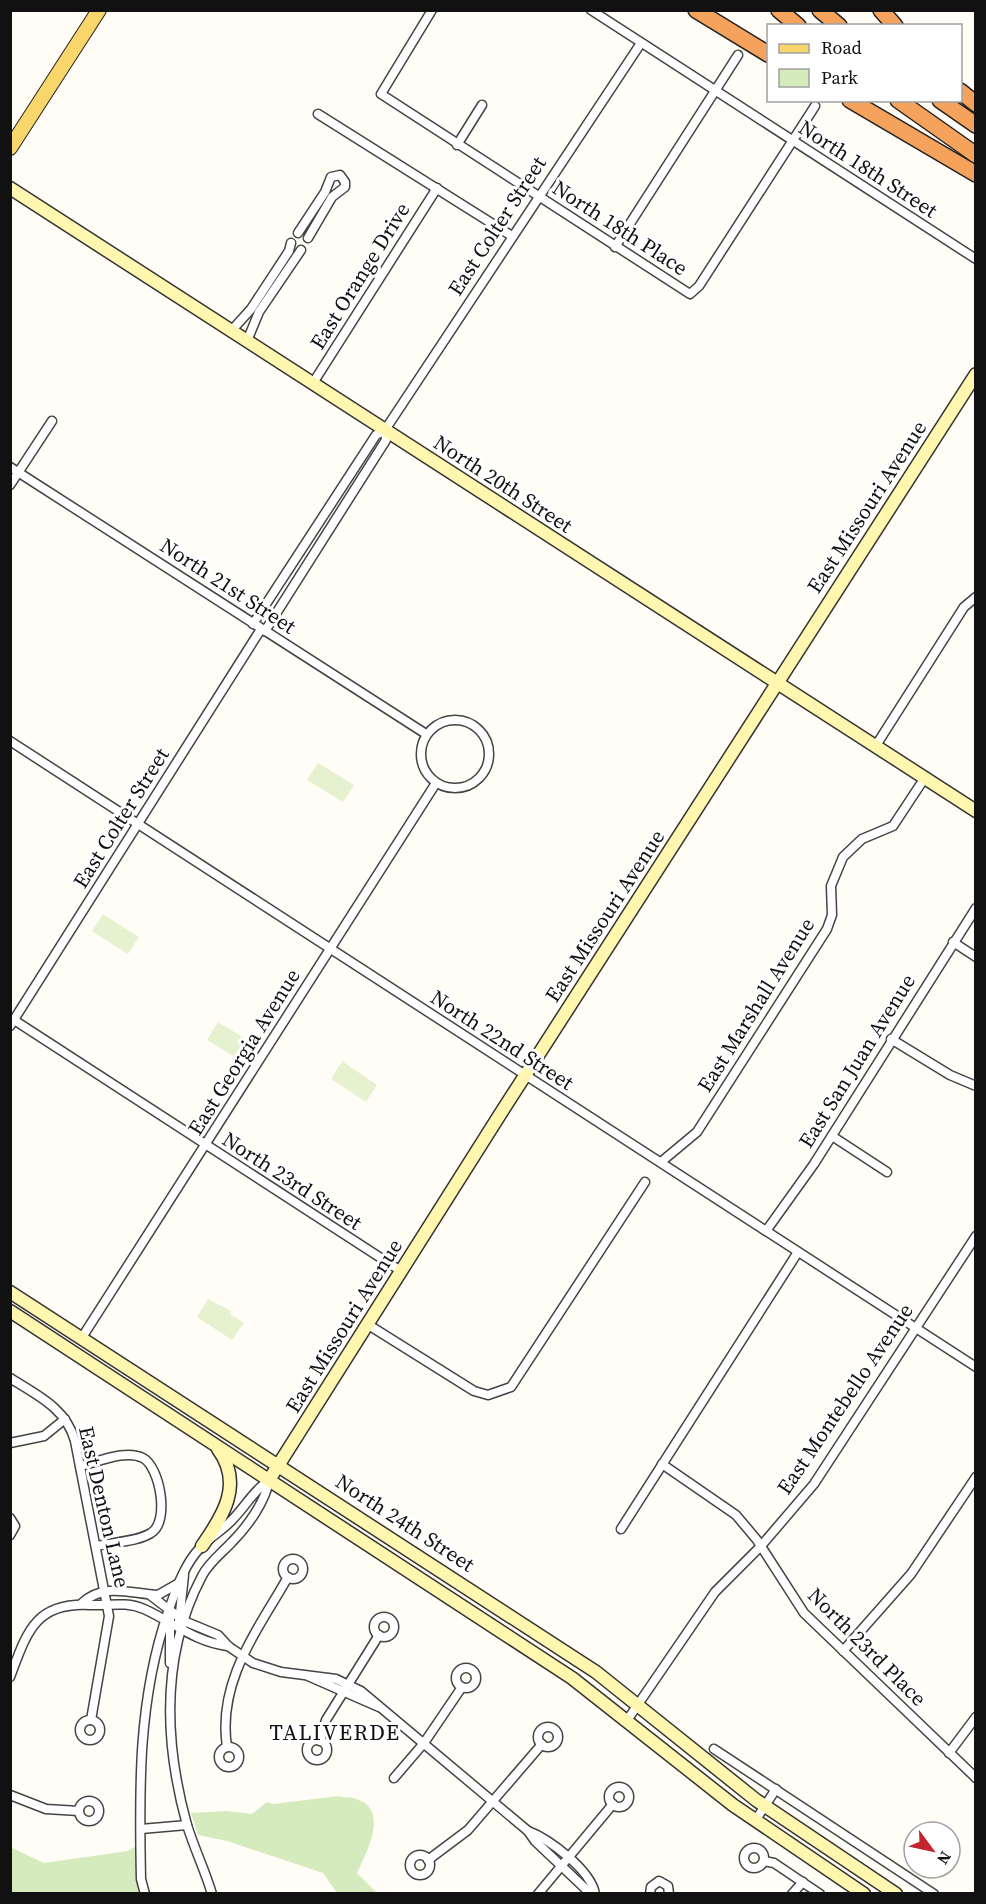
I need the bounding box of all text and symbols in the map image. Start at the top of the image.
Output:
legend [767,24,962,102]
text: Road [821,35,862,60]
text: Park [821,65,858,90]
street label: North 18th Street [793,113,943,224]
street label: East Colter Street [441,150,553,301]
street label: North 18th Place [547,173,693,282]
street label: East Orange Drive [303,197,416,355]
street label: East Missouri Avenue [800,415,933,599]
street label: North 20th Street [428,428,578,539]
street label: North 21st Street [155,531,302,640]
street label: East Colter Street [66,742,176,894]
street label: East Missouri Avenue [538,824,671,1008]
street label: East Marshall Avenue [690,912,821,1097]
street label: East Georgia Avenue [181,963,307,1140]
street label: East San Juan Avenue [791,968,922,1153]
street label: North 22nd Street [425,982,580,1097]
street label: North 23rd Street [217,1125,368,1237]
street label: East Missouri Avenue [278,1233,409,1418]
street label: East Montebello Avenue [770,1297,919,1500]
street label: East Denton Lane [72,1423,137,1591]
street label: North 24th Street [330,1467,480,1578]
street label: North 23rd Place [802,1581,933,1712]
district label: TALIVERDE [269,1717,401,1747]
north arrow [902,1820,962,1880]
text: N [932,1847,957,1869]

